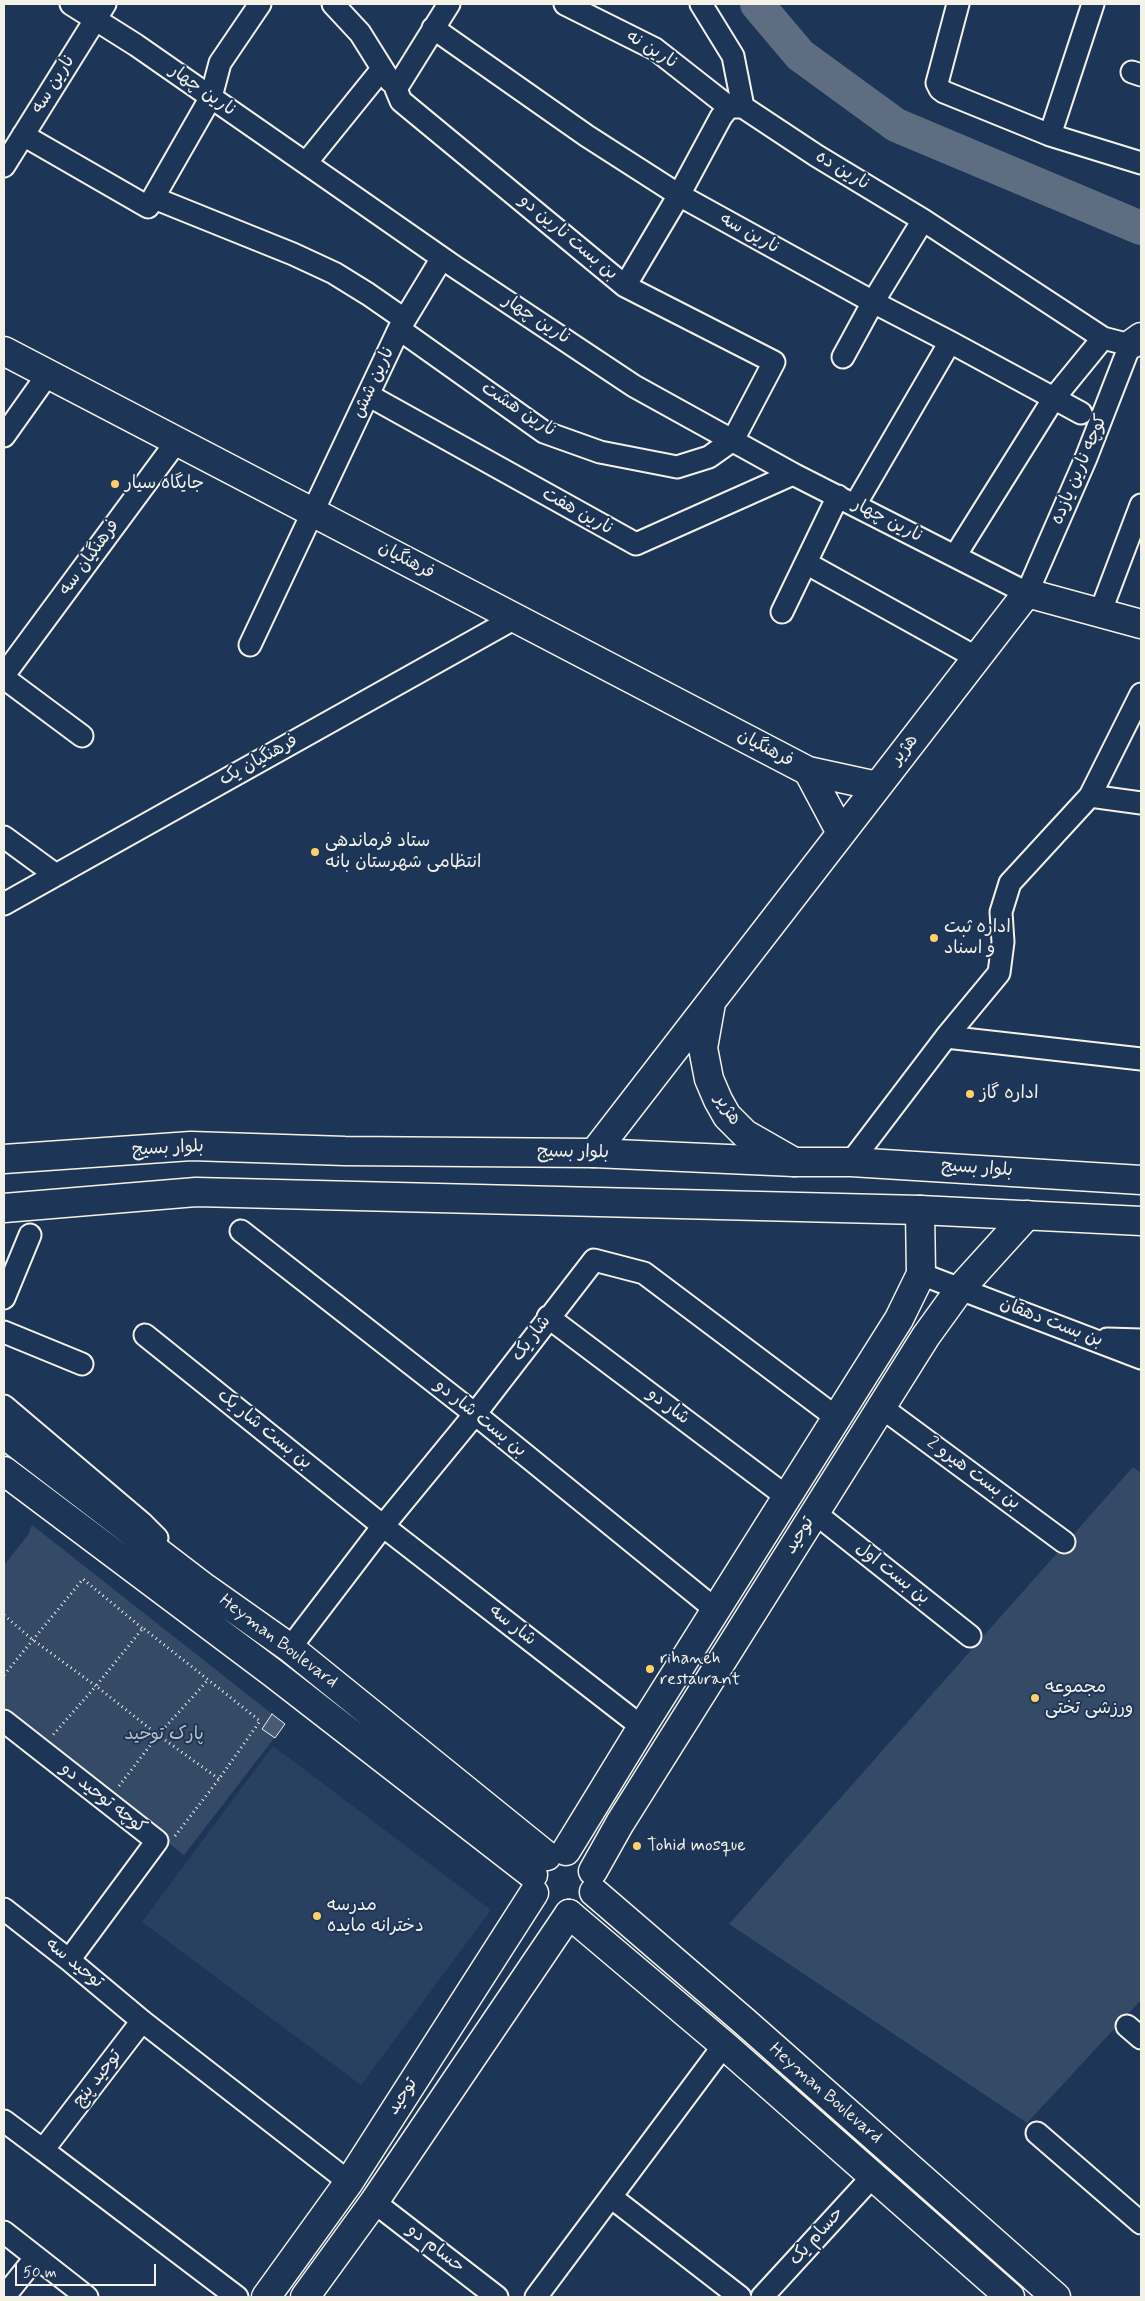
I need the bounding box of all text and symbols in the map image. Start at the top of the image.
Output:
street label: نارین نه [621,26,681,74]
street label: نارین سه [28,52,80,118]
street label: نارین چهار [165,61,239,121]
street label: نارین ده [811,147,873,195]
street label: بن بست نارین دو [514,191,622,285]
street label: نارین سه [716,209,782,259]
street label: نارین چهار [498,290,574,350]
street label: نارین شش [348,344,400,422]
street label: نارین هشت [477,378,559,442]
street label: کوچه نارین یازده [1047,412,1113,528]
place label: جایگاه سیار [125,473,204,495]
marker: جایگاه سیار [109,478,121,490]
street label: نارین هفت [538,484,616,540]
street label: نارین چهار [848,494,926,548]
street label: فرهنگیان سه [55,516,125,600]
street label: فرهنگیان [374,537,438,585]
street label: فرهنگیان [733,725,797,773]
street label: هژیر [886,730,924,770]
street label: فرهنگیان یک [216,731,302,791]
place label: ستاد فرماندهی انتظامی شهرستان بانه [325,831,481,874]
marker: ستاد فرماندهی انتظامی شهرستان بانه [309,846,321,858]
place label: اداره ثبت و اسناد [944,917,1011,960]
marker: اداره ثبت و اسناد [928,932,940,944]
place label: اداره گاز [980,1083,1039,1105]
marker: اداره گاز [964,1088,976,1100]
street label: هژیر [709,1090,745,1130]
street label: بلوار بسیج [132,1136,204,1162]
street label: بلوار بسیج [537,1142,609,1164]
street label: بلوار بسیج [940,1156,1014,1182]
street label: بن بست دهقان [996,1293,1106,1353]
street label: شار یک [508,1312,556,1366]
street label: بن بست شار دو [430,1376,530,1462]
street label: شار دو [643,1384,693,1430]
street label: بن بست شار یک [212,1385,316,1475]
street label: بن بست هیرو 2 [922,1433,1024,1515]
street label: توحید [780,1513,820,1559]
street label: بن بست اول [850,1538,934,1610]
street label: Heyman Boulevard [214,1590,342,1694]
street label: شار سه [484,1601,540,1651]
place label: rihaneh restaurant [660,1648,740,1690]
marker: rihaneh restaurant [644,1663,656,1675]
place label: مجموعه ورزشی تختی [1045,1677,1133,1720]
marker: مجموعه ورزشی تختی [1029,1692,1041,1704]
park label: پارک توحید [124,1724,204,1746]
street label: کوچه توحید دو [56,1759,150,1839]
place label: Tohid mosque [647,1835,746,1857]
marker: Tohid mosque [631,1840,643,1852]
place label: مدرسه دخترانه مایده [327,1895,424,1938]
marker: مدرسه دخترانه مایده [311,1910,323,1922]
street label: توحید سه [41,1934,107,1994]
street label: Heyman Boulevard [764,2039,886,2149]
street label: توحید پنج [69,2046,127,2112]
street label: توحید [383,2074,423,2120]
street label: حسام یک [785,2204,849,2270]
street label: حسام دو [402,2220,468,2278]
scale bar [18,2254,159,2286]
text: 50 m [23,2263,57,2283]

